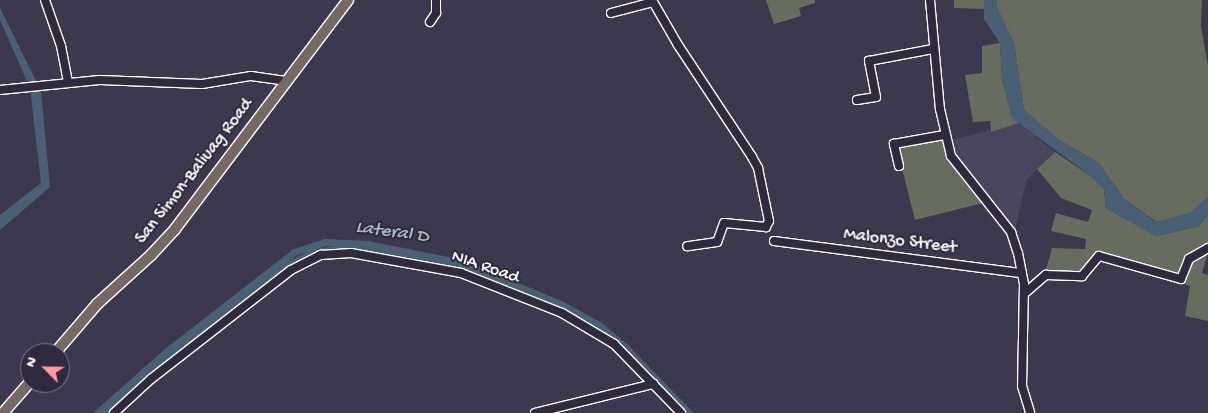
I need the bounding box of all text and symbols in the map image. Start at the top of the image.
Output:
street label: San Simon-Baliuag Road [131,95,259,249]
water label: Lateral D [354,217,430,249]
street label: Malonzo Street [842,224,958,260]
street label: NIA Road [448,246,522,290]
north arrow [20,343,70,393]
text: N [22,355,41,370]

